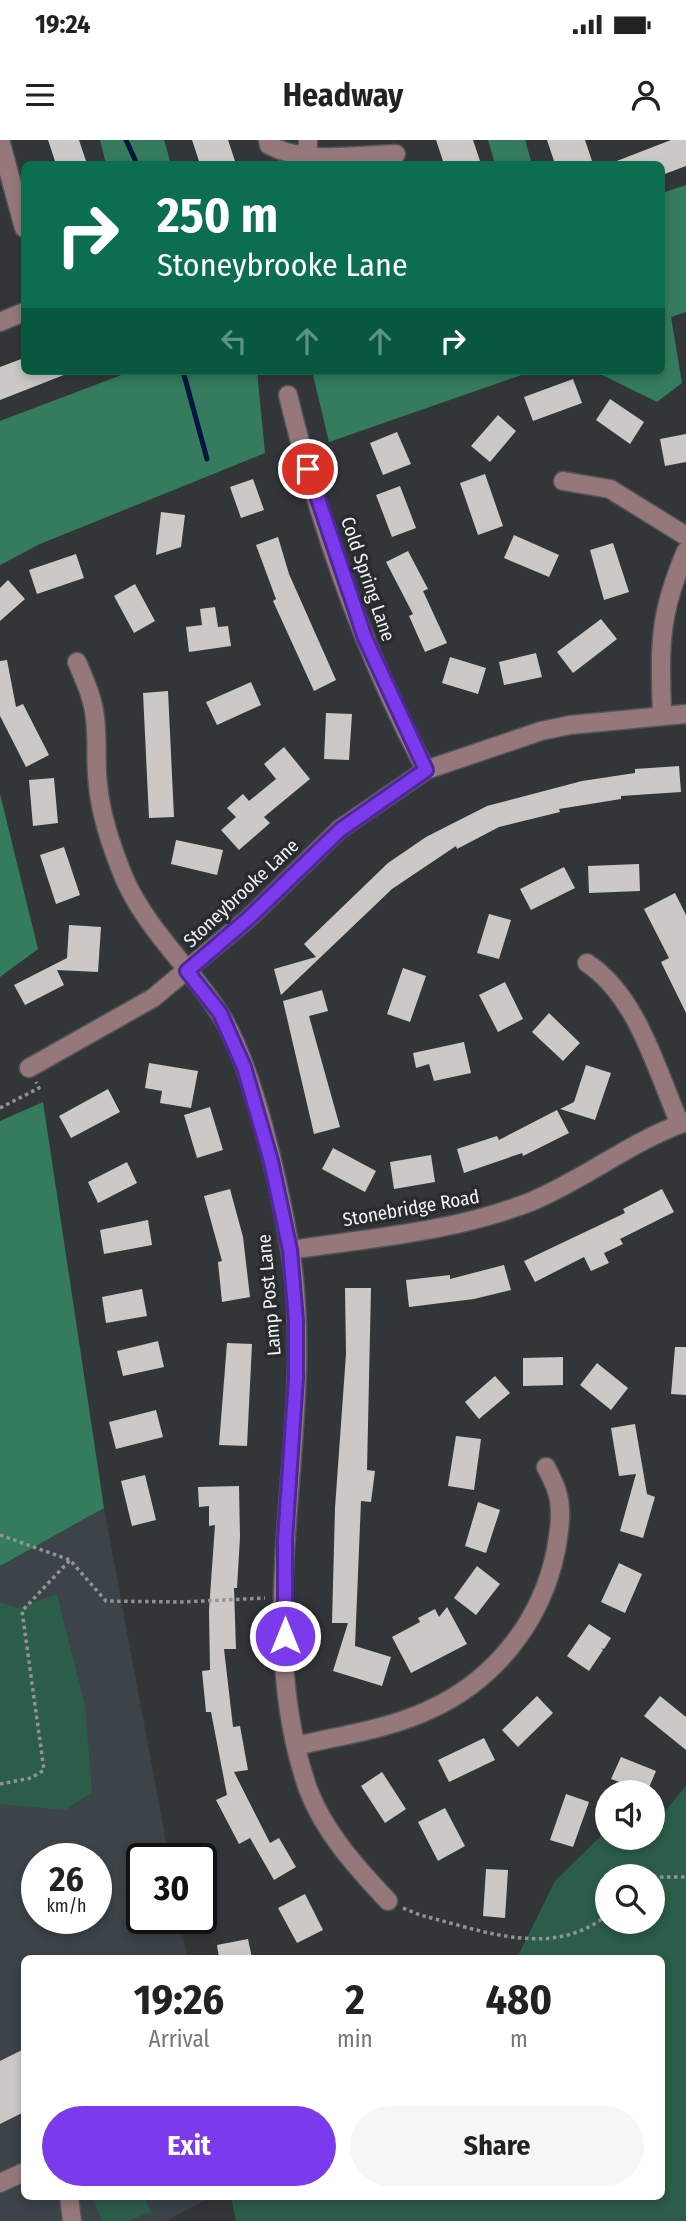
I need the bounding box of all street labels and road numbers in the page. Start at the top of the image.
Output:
street label: Cold Spring Lane [336,514,400,644]
street label: Stoneybrooke Lane [179,834,303,952]
street label: Stonebridge Road [341,1185,481,1231]
street label: Lamp Post Lane [252,1233,286,1357]

